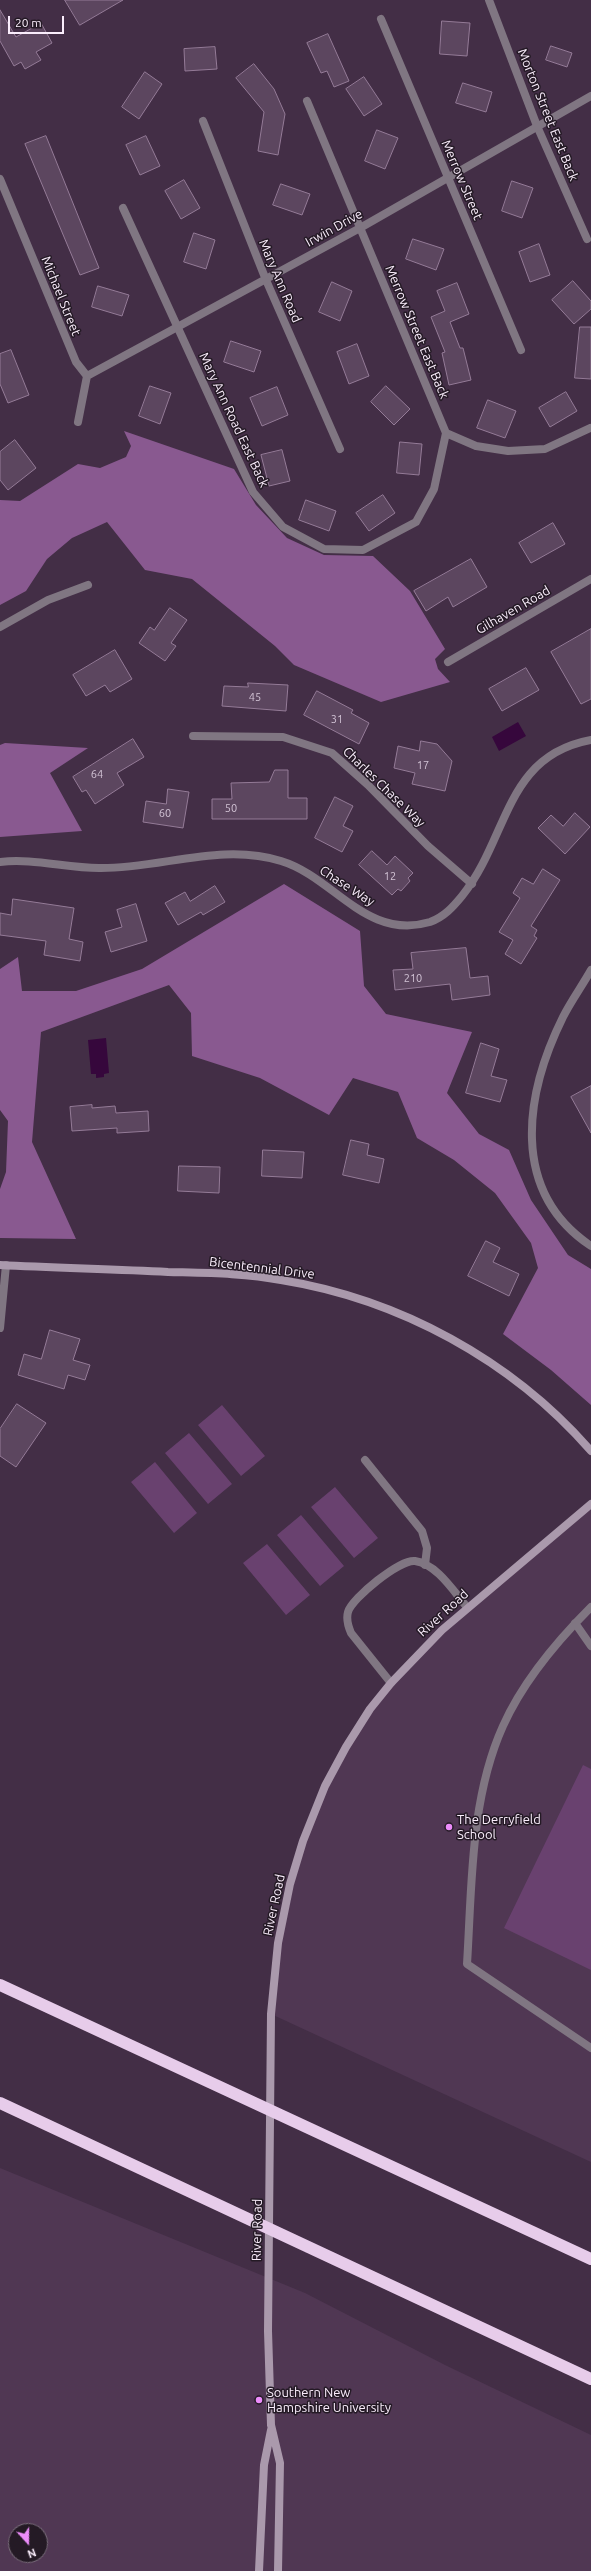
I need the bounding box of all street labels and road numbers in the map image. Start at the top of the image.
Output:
street label: Morton Street East Back [514,47,582,183]
street label: Merrow Street [438,138,486,222]
street label: Irwin Drive [303,206,365,250]
street label: Mary Ann Road [255,237,305,325]
street label: Michael Street [38,254,84,338]
street label: Merrow Street East Back [382,263,452,401]
street label: Mary Ann Road East Back [196,350,272,490]
street label: Gilhaven Road [473,582,553,638]
street label: Charles Chase Way [339,744,429,830]
street label: Chase Way [317,862,377,910]
street label: Bicentennial Drive [208,1254,316,1282]
street label: River Road [415,1586,471,1640]
street label: River Road [260,1873,288,1937]
street label: River Road [249,2199,265,2261]

